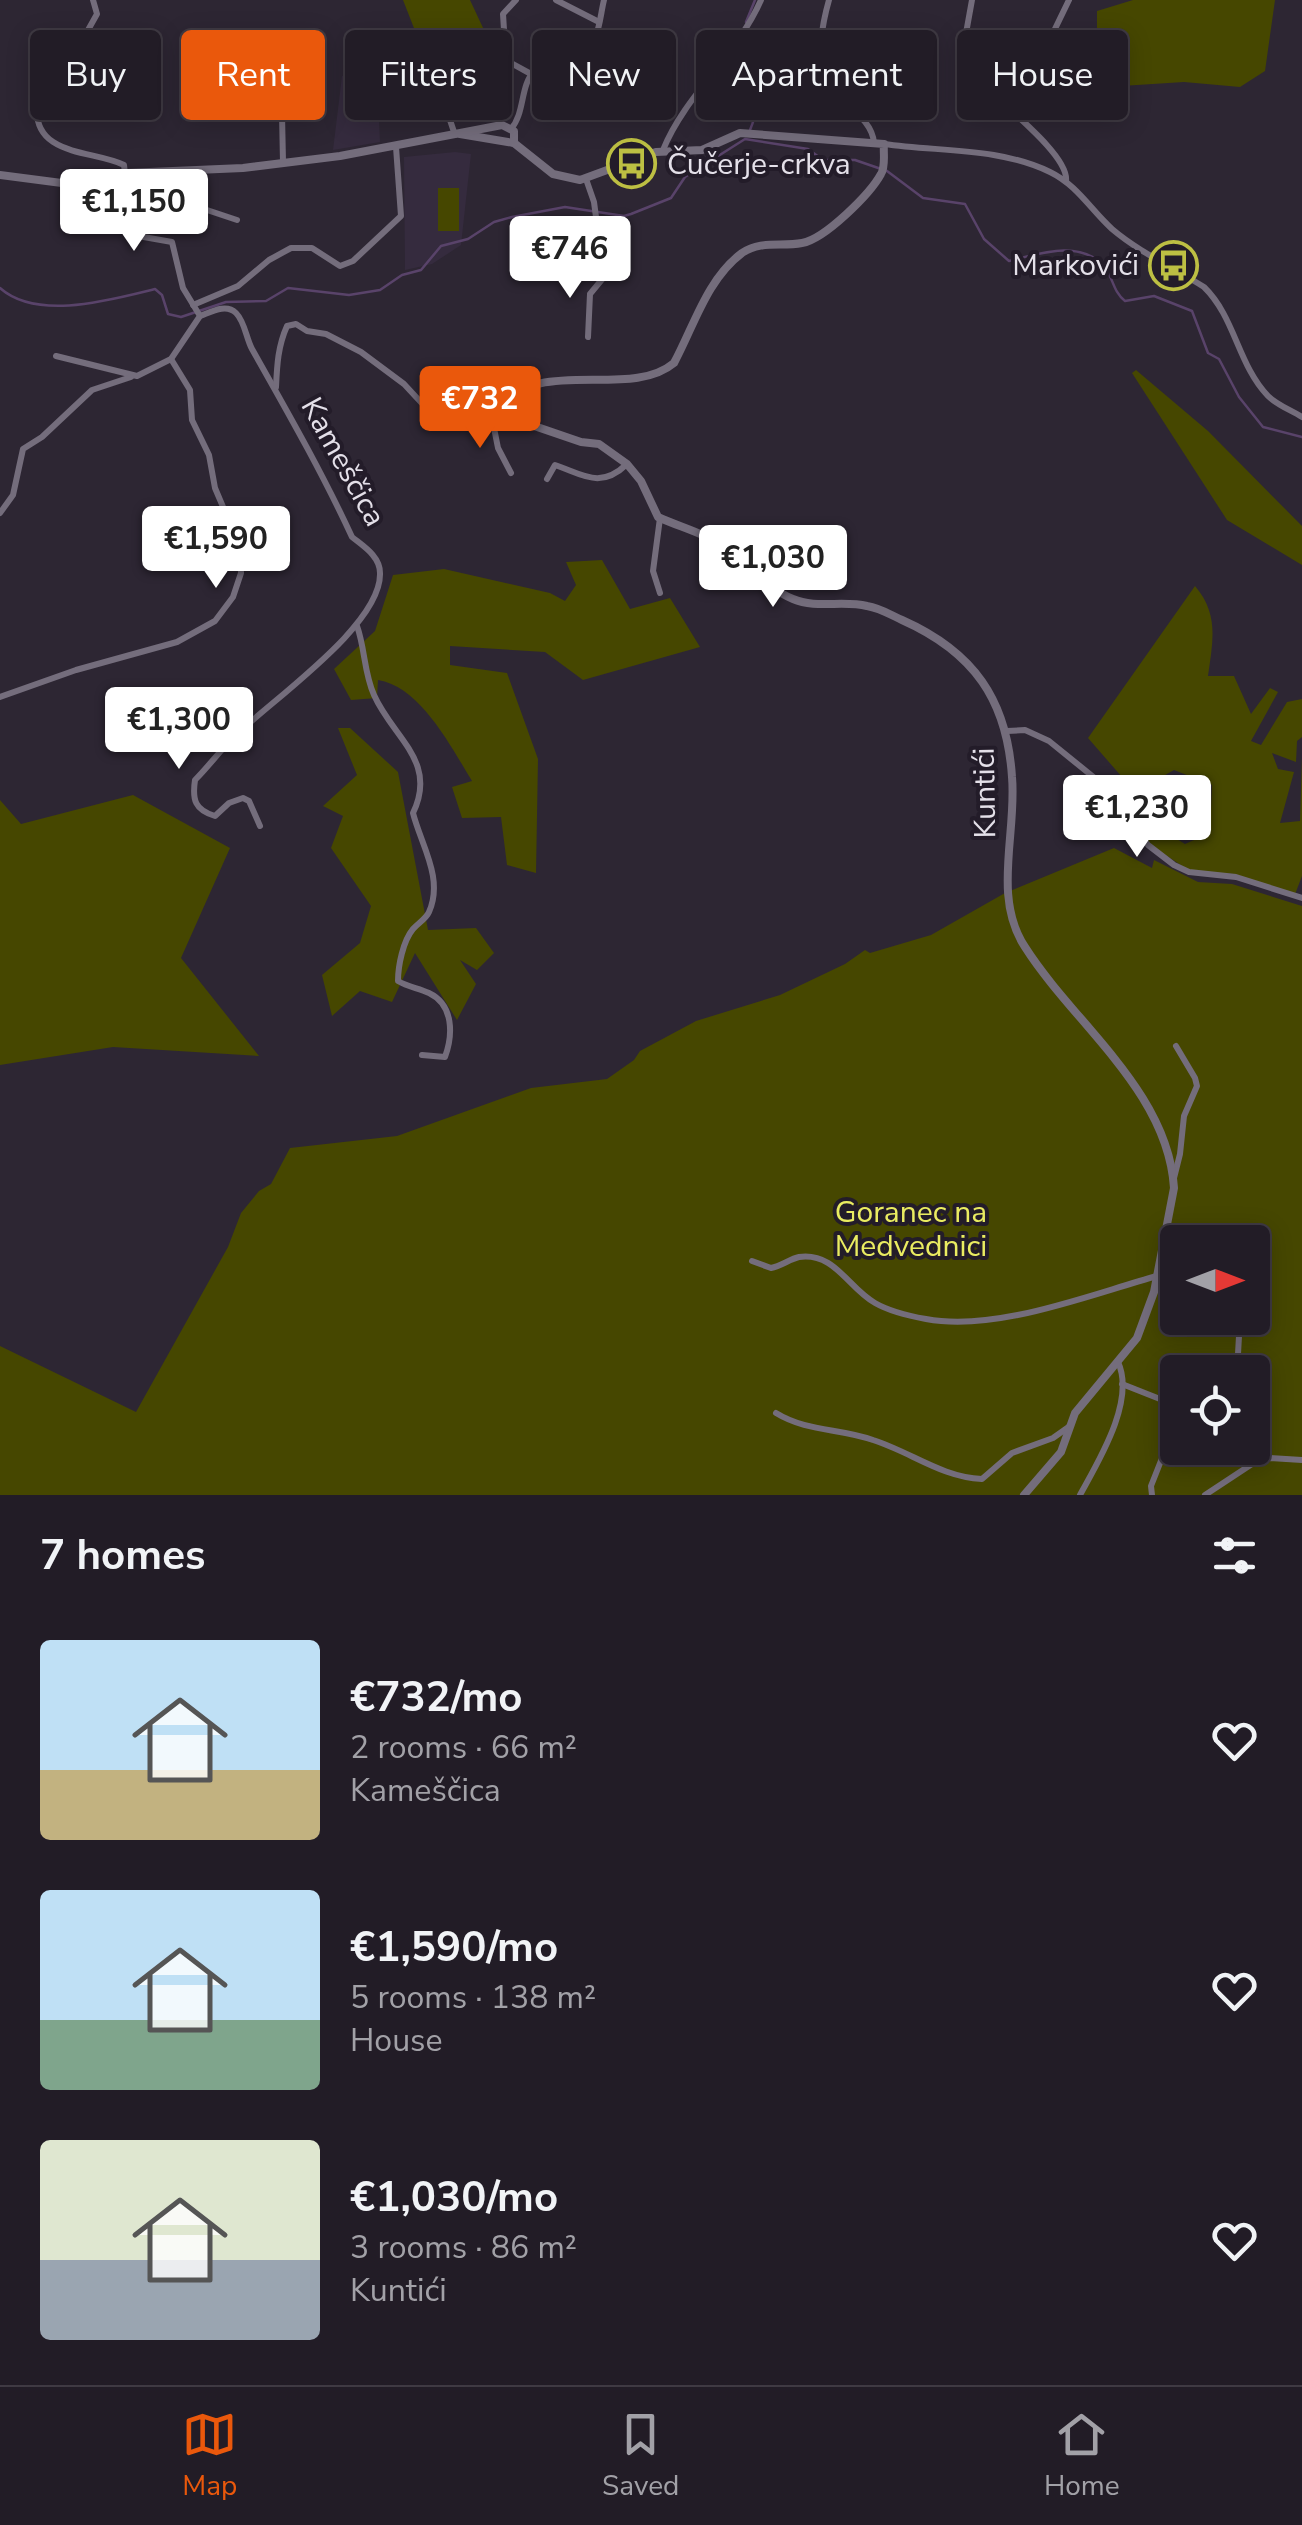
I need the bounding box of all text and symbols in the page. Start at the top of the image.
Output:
chip: Buy [30,30,161,120]
chip: Rent [181,30,325,120]
chip: Filters [345,30,512,120]
chip: New [532,30,676,120]
chip: Apartment [696,30,937,120]
chip: House [957,30,1128,120]
bus stop icon: Čučerje-crkva [606,138,658,190]
place label: Čučerje-crkva [667,144,851,185]
pin: €1,150 [53,169,215,254]
text: €1,150 [82,180,186,223]
pin: €746 [511,216,629,301]
text: €746 [532,227,608,270]
bus stop icon: Markovići [1148,239,1200,291]
place label: Markovići [1012,245,1139,286]
pin: €732 [421,366,539,451]
text: €732 [442,377,518,420]
street label: Kameščica [291,390,395,534]
pin: €1,590 [135,506,297,591]
text: €1,590 [164,517,268,560]
pin: €1,030 [692,525,854,610]
text: €1,030 [721,536,825,579]
pin: €1,300 [98,687,260,772]
text: €1,300 [127,698,231,741]
street label: Kuntići [964,747,1006,839]
pin: €1,230 [1056,775,1218,860]
text: €1,230 [1085,786,1189,829]
park label: Goranec na Medvednici [835,1192,987,1267]
north arrow [1160,1225,1270,1335]
map controls [1160,1225,1270,1465]
button: locate [1160,1355,1270,1465]
text: 7 homes [40,1527,205,1584]
icon: filters [1207,1528,1262,1583]
text: €732/mo [350,1669,522,1726]
icon: home [120,1680,240,1800]
icon: heart [1207,1713,1262,1768]
text: 2 rooms · 66 m² [350,1726,577,1769]
text: Kameščica [350,1769,501,1812]
text: €1,590/mo [350,1919,558,1976]
icon: home [120,1930,240,2050]
icon: heart [1207,1963,1262,2018]
text: 5 rooms · 138 m² [350,1976,596,2019]
text: House [350,2019,443,2062]
text: €1,030/mo [350,2169,558,2226]
icon: home [120,2180,240,2300]
icon: heart [1207,2213,1262,2268]
text: 3 rooms · 86 m² [350,2226,577,2269]
text: Kuntići [350,2269,447,2312]
tab: Map [182,2407,237,2505]
tab: Saved [602,2407,679,2505]
tab: Home [1044,2407,1120,2505]

